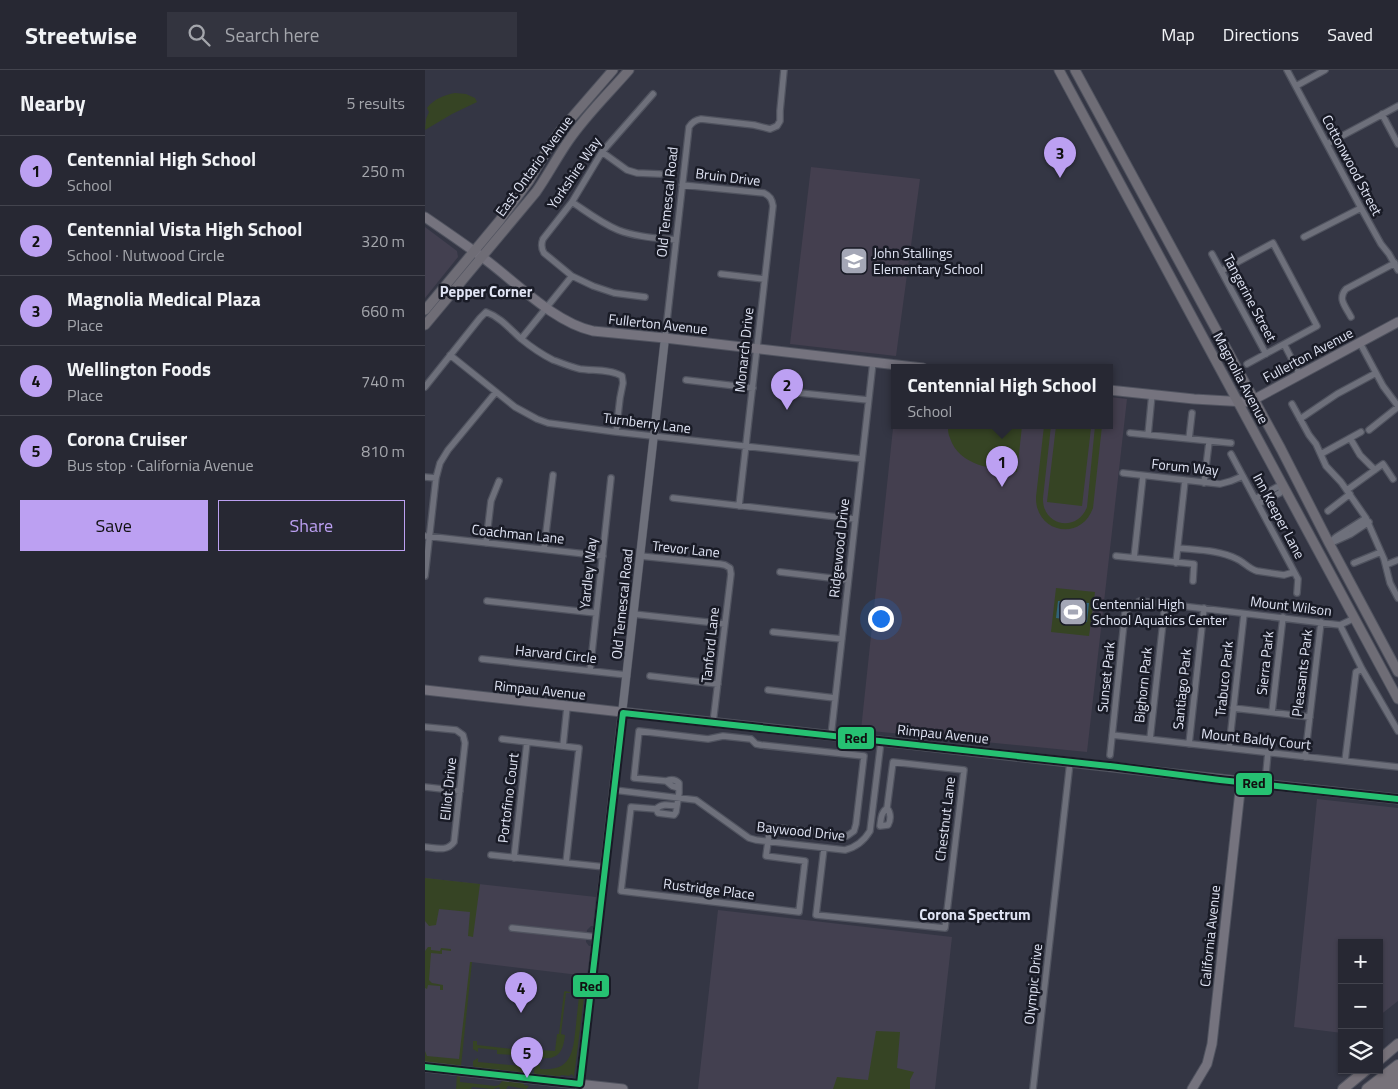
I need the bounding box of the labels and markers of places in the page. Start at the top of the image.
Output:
pin: 3 [1044,137,1076,178]
place label: John Stallings Elementary School [873,242,983,279]
school or university icon: John Stallings Elementary School [839,246,869,276]
pin: 2 [771,369,803,410]
pin: 1 [986,446,1018,487]
place label: Centennial High School Aquatics Center [1092,593,1227,630]
sports icon: Centennial High School Aquatics Center [1058,597,1088,627]
pin: 4 [505,972,537,1013]
pin: 5 [511,1037,543,1078]

